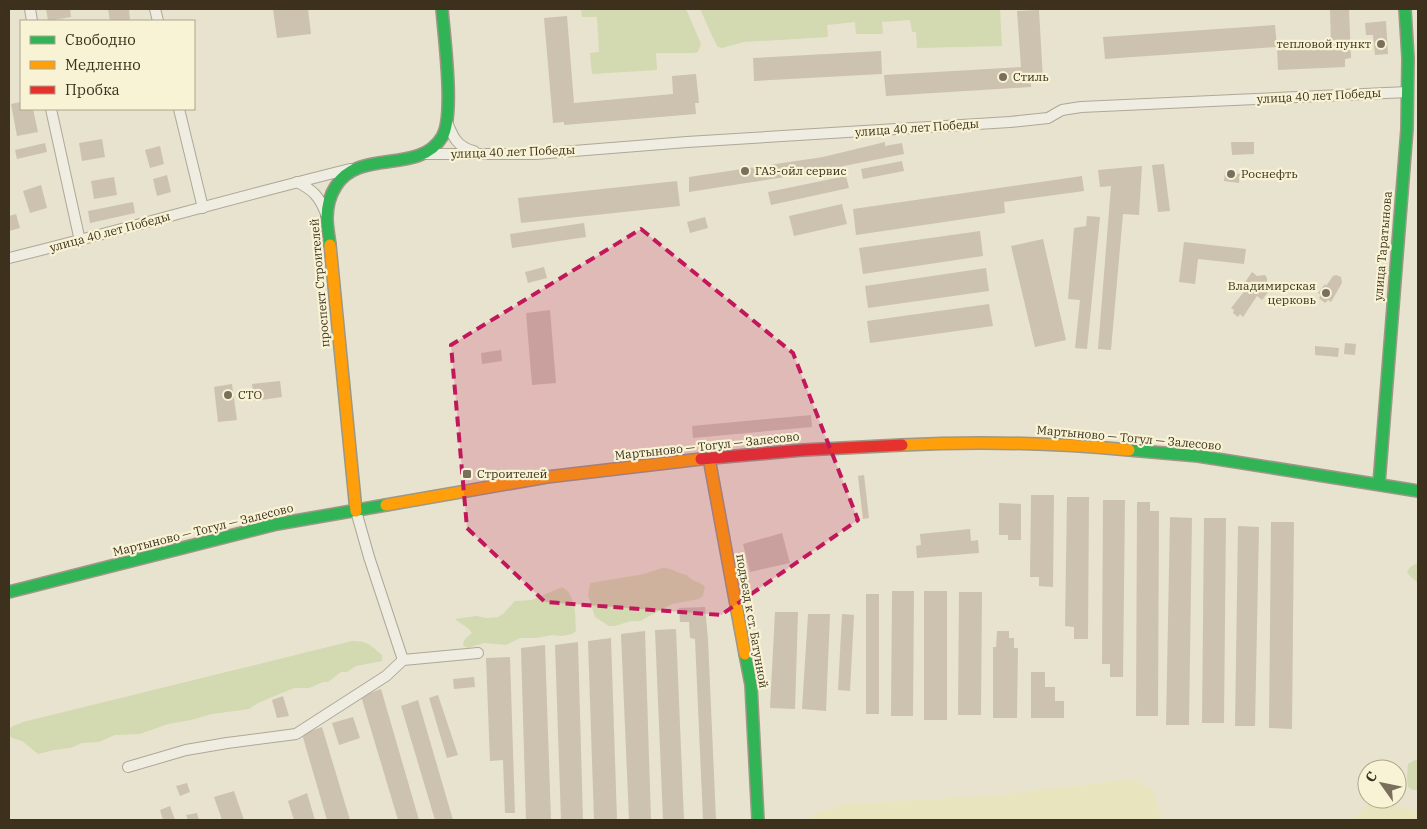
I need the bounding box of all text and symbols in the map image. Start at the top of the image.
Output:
legend [20,20,195,110]
text: Свободно [65,30,136,49]
place label: тепловой пункт [1277,36,1371,51]
marker: тепловой пункт [1375,38,1387,50]
text: Медленно [65,55,141,74]
place label: Стиль [1013,69,1049,84]
marker: Стиль [997,71,1009,83]
text: Пробка [65,80,120,99]
street label: улица 40 лет Победы [1256,85,1382,106]
street label: улица 40 лет Победы [854,116,980,139]
street label: улица 40 лет Победы [451,142,576,161]
place label: ГАЗ-ойл сервис [755,163,847,178]
marker: ГАЗ-ойл сервис [739,165,751,177]
place label: Роснефть [1241,166,1298,181]
marker: Роснефть [1225,168,1237,180]
street label: улица Таратынова [1370,190,1395,301]
street label: улица 40 лет Победы [48,208,172,255]
street label: проспект Строителей [306,218,333,348]
place label: Владимирская церковь [1228,278,1316,307]
marker: Владимирская церковь [1320,287,1332,299]
place label: СТО [238,387,262,402]
marker: СТО [222,389,234,401]
street label: Мартыново — Тогул — Залесово [1036,422,1222,453]
street label: Мартыново — Тогул — Залесово [614,428,800,463]
place label: Строителей [477,466,548,481]
marker: Строителей [461,468,473,480]
street label: Мартыново — Тогул — Залесово [111,500,295,559]
street label: подъезд к ст. Батунной [733,553,772,689]
north arrow [1357,759,1407,809]
text: С [1361,768,1381,786]

